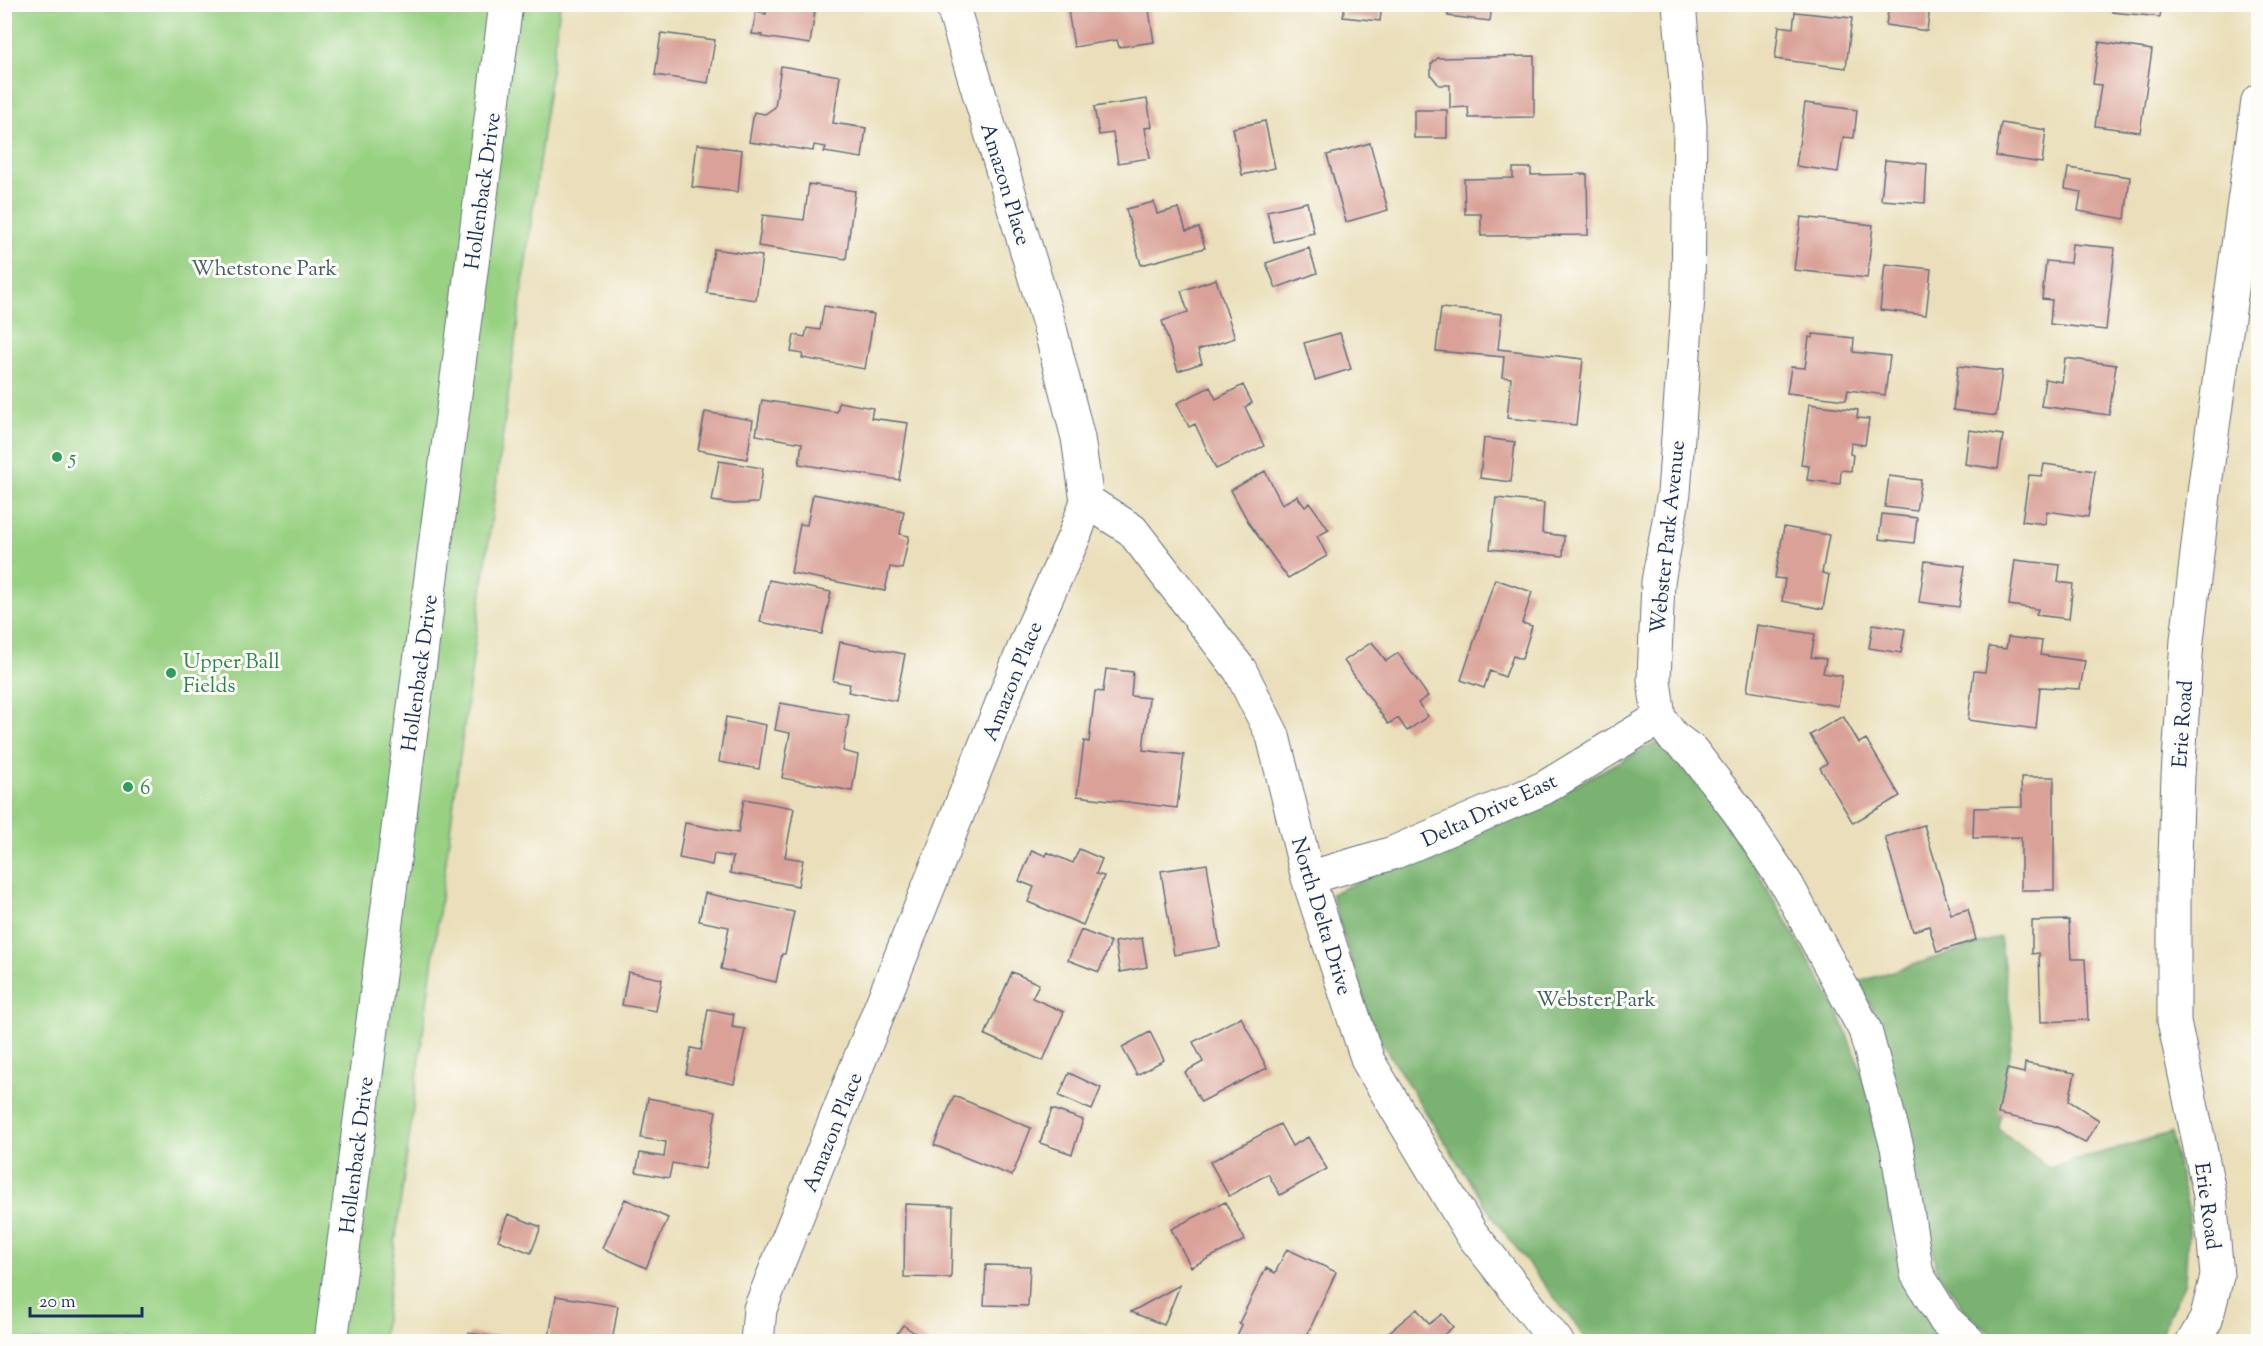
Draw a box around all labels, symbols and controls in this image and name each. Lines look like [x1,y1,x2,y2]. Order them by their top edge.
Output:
street label: Hollenback Drive [458,111,510,272]
street label: Amazon Place [971,120,1037,250]
park label: Whetstone Park [191,255,337,285]
street label: Webster Park Avenue [1644,439,1694,636]
place label: 5 [68,444,76,474]
marker: 5 [50,450,64,464]
street label: Hollenback Drive [395,593,447,754]
street label: Amazon Place [976,617,1052,746]
place label: Upper Ball Fields [183,648,280,702]
marker: Upper Ball Fields [164,666,178,680]
street label: Erie Road [2166,679,2202,769]
street label: Delta Drive East [1417,767,1562,856]
place label: 6 [140,774,150,804]
marker: 6 [121,780,135,794]
street label: North Delta Drive [1282,834,1358,999]
park label: Webster Park [1536,986,1657,1016]
street label: Amazon Place [796,1068,872,1197]
street label: Hollenback Drive [333,1075,383,1236]
street label: Erie Road [2185,1161,2227,1252]
scale bar [30,1280,142,1318]
text: 20 m [39,1290,76,1316]

